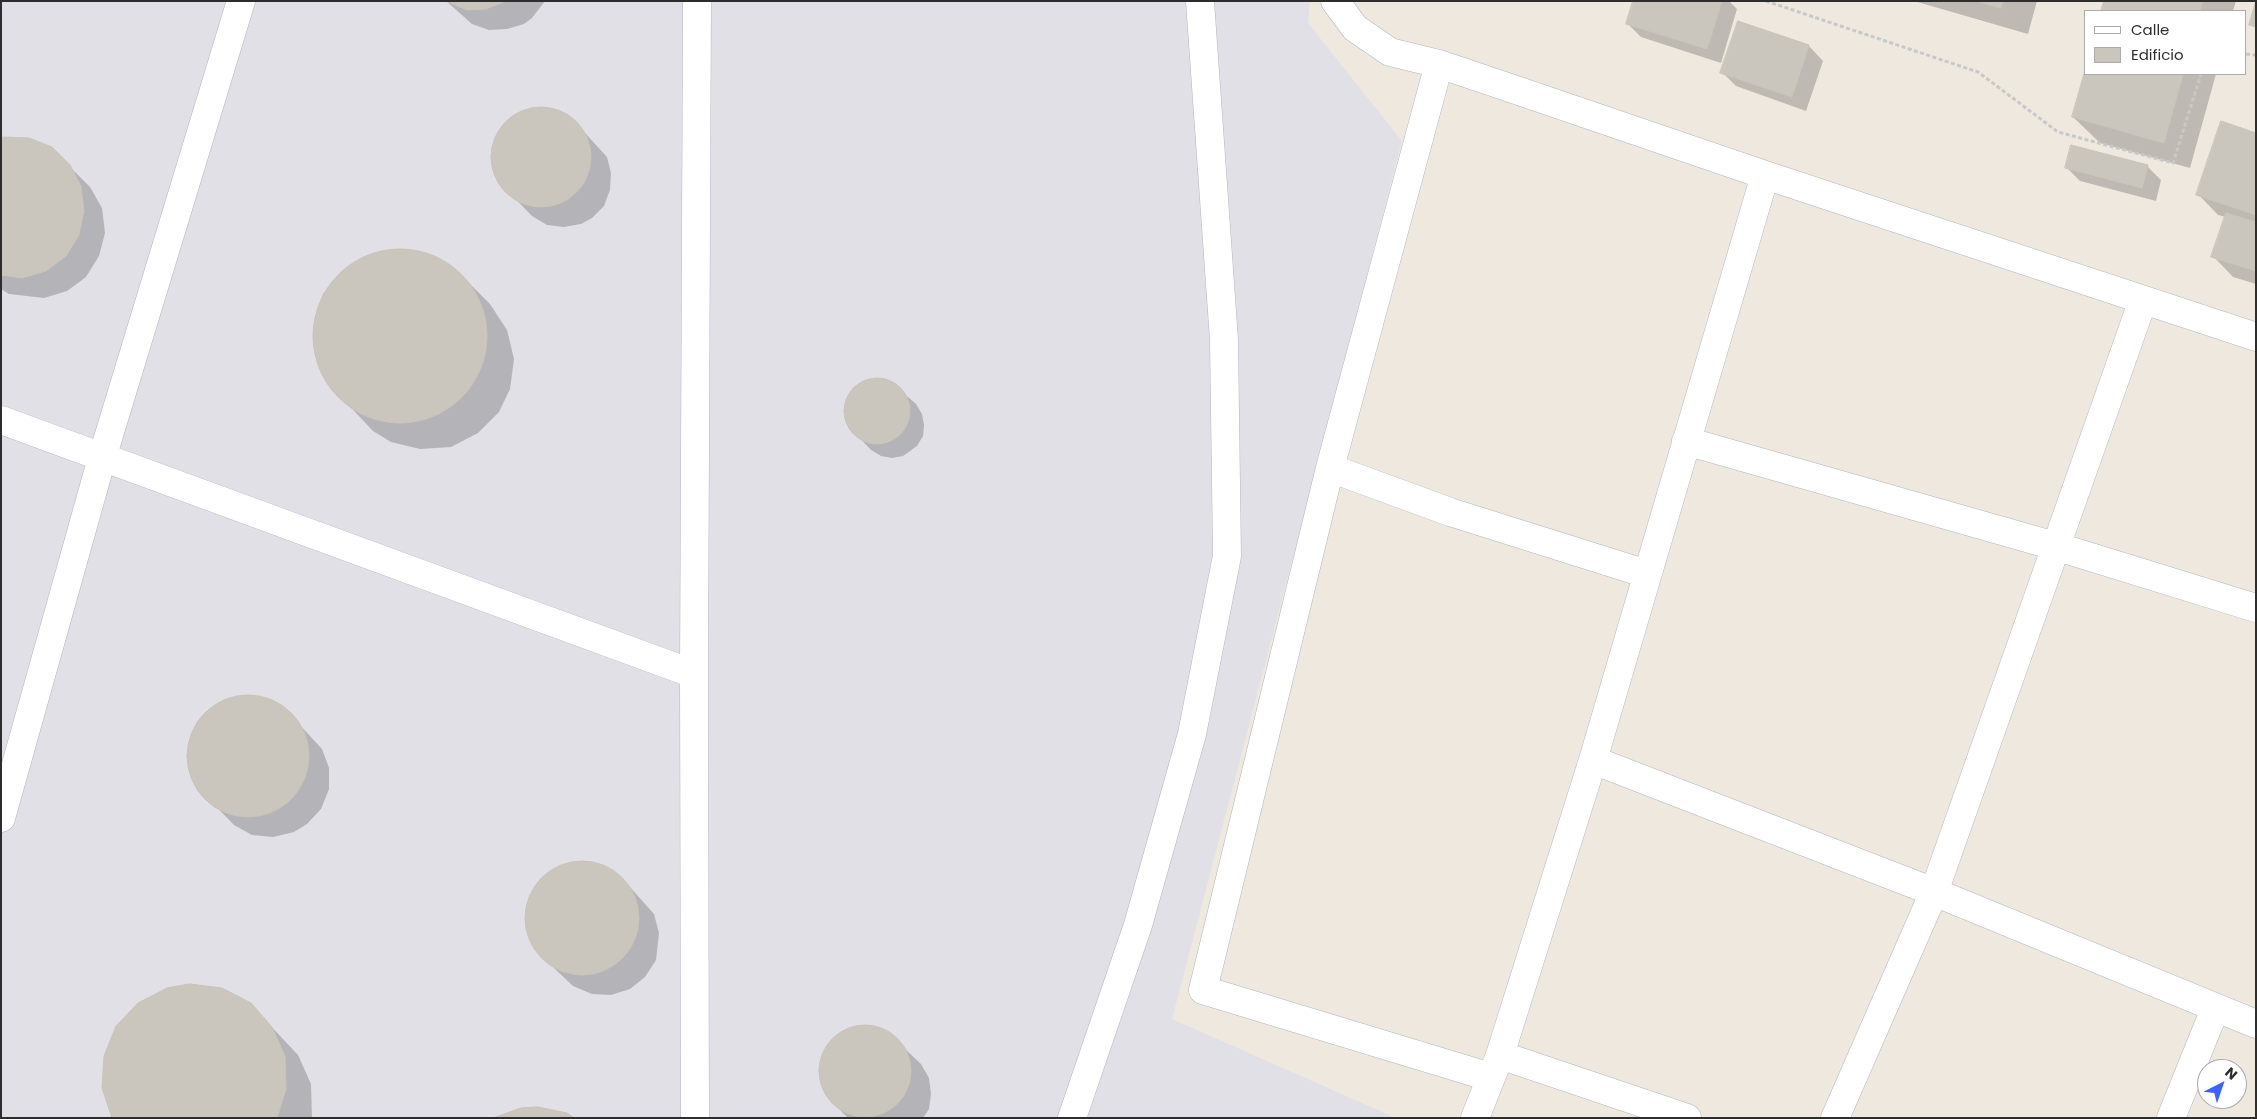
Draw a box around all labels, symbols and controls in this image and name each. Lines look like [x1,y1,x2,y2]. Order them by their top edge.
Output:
legend [2084,10,2247,75]
text: Calle [2131,19,2169,40]
text: Edificio [2131,44,2184,65]
north arrow [2197,1059,2247,1109]
text: N [2221,1062,2242,1084]

